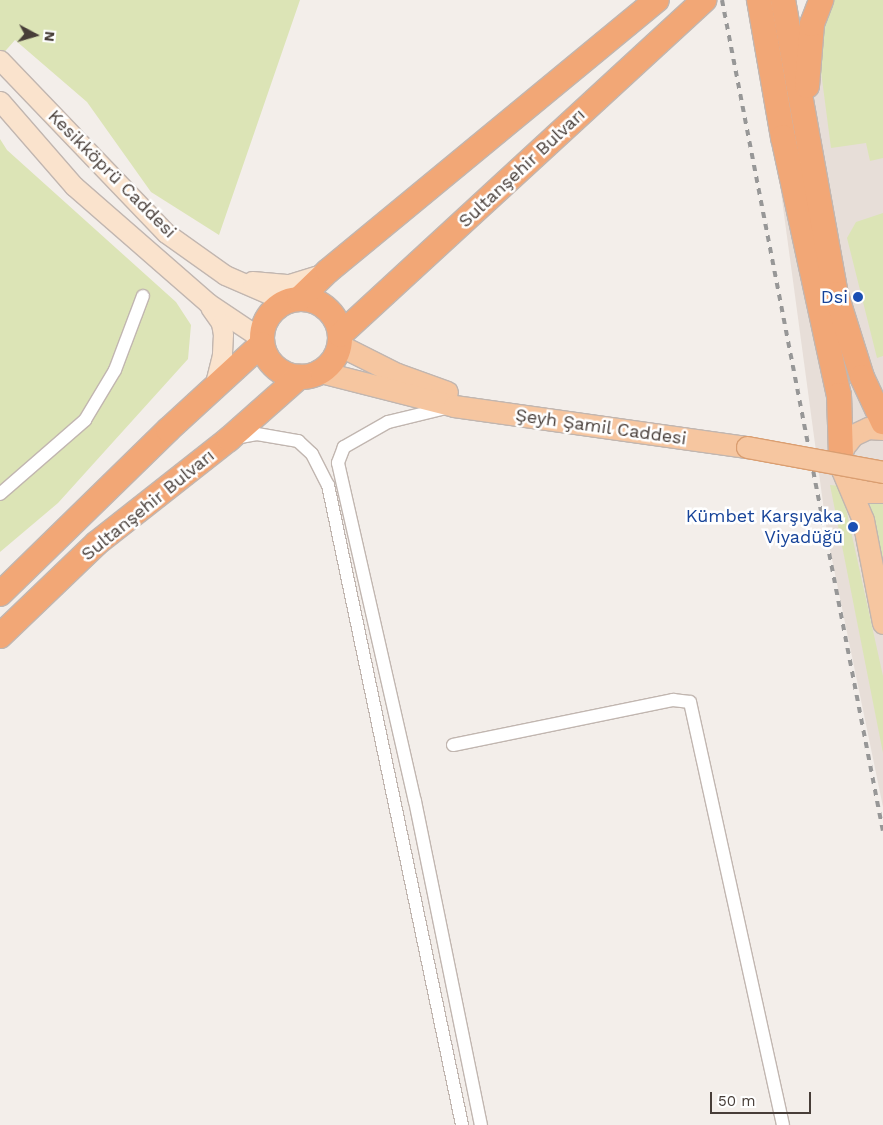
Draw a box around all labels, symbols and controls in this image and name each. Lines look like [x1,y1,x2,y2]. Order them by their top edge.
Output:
north arrow [10,10,60,60]
text: N [41,31,58,43]
street label: Sultanşehir Bulvarı [454,104,590,232]
street label: Kesikköprü Caddesi [43,105,181,243]
place label: Dsi [821,286,848,308]
marker: Dsi [852,291,864,303]
street label: Şeyh Şamil Caddesi [514,404,688,450]
street label: Sultanşehir Bulvarı [77,445,219,565]
place label: Kümbet Karşıyaka Viyadüğü [686,506,843,548]
marker: Kümbet Karşıyaka Viyadüğü [847,521,859,533]
scale bar [713,1082,814,1114]
text: 50 m [718,1092,755,1110]

